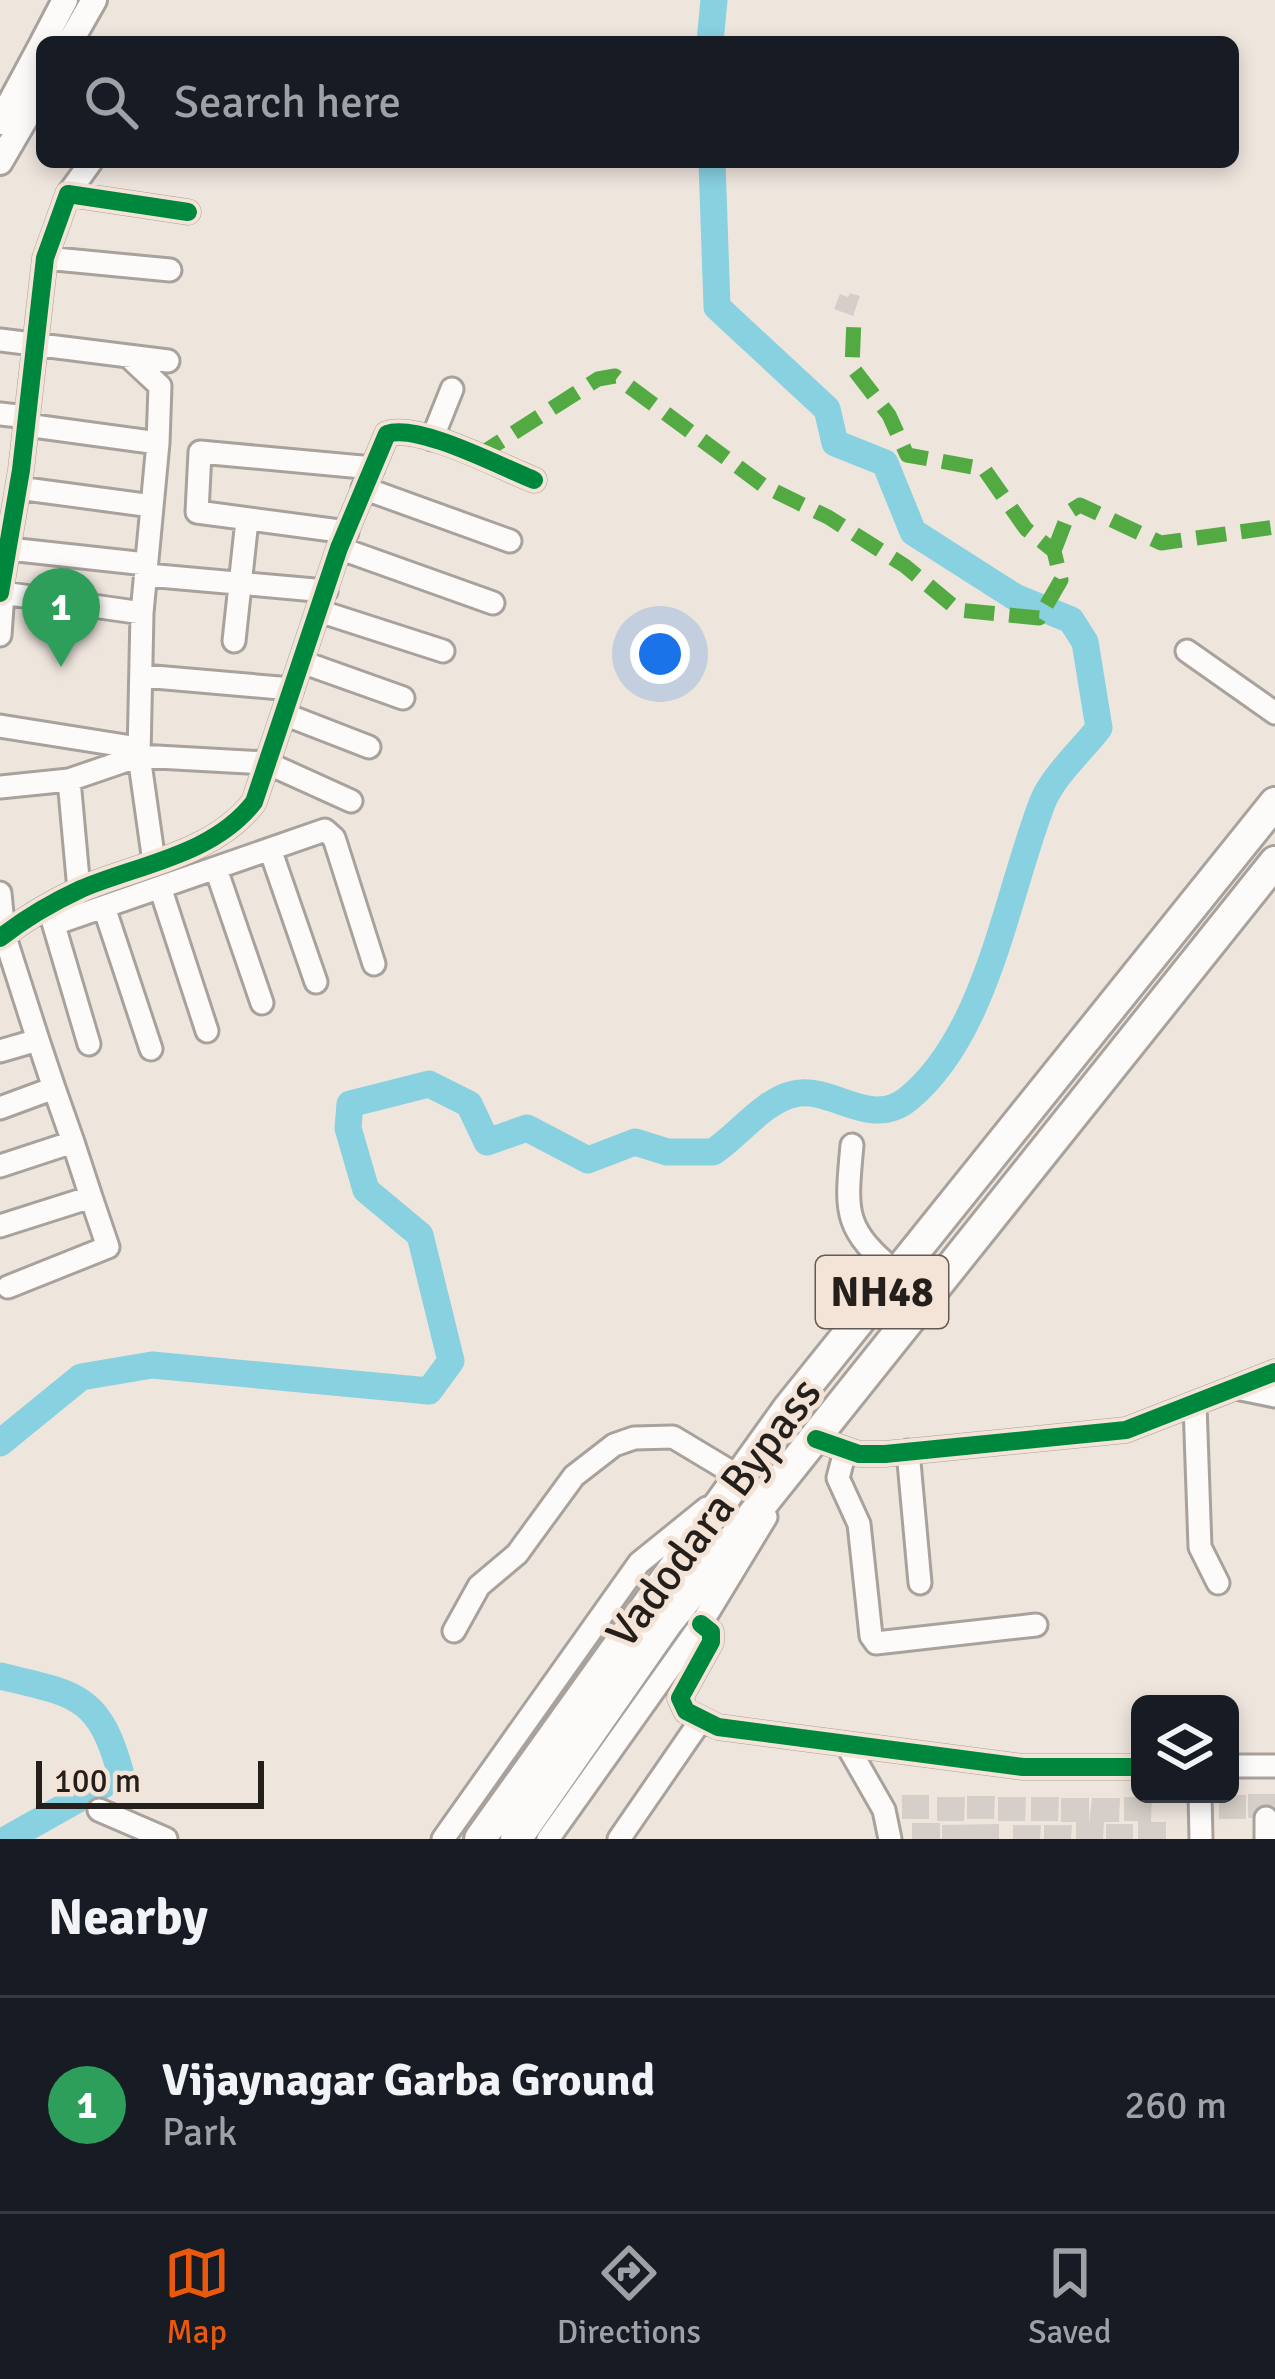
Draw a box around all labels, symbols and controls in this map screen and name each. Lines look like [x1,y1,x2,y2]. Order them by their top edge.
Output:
search box [36,36,1239,168]
icon: search [78,69,144,135]
text: Search here [174,75,401,130]
pin: 1 [22,568,100,667]
your location [630,624,690,684]
road number: NH48 [816,1256,948,1328]
street label: Vadodara Bypass [595,1367,833,1659]
map controls [1131,1695,1239,1803]
button: layers [1131,1695,1239,1803]
scale bar [36,1755,264,1808]
text: 100 m [54,1761,141,1802]
text: Nearby [48,1886,208,1949]
text: Vijaynagar Garba Ground [162,2053,655,2108]
text: 1 [76,2081,98,2129]
text: 260 m [1124,2081,1227,2129]
text: Park [162,2108,237,2156]
tab: Map [164,2240,230,2353]
tab: Directions [557,2240,701,2353]
tab: Saved [1028,2240,1111,2353]

